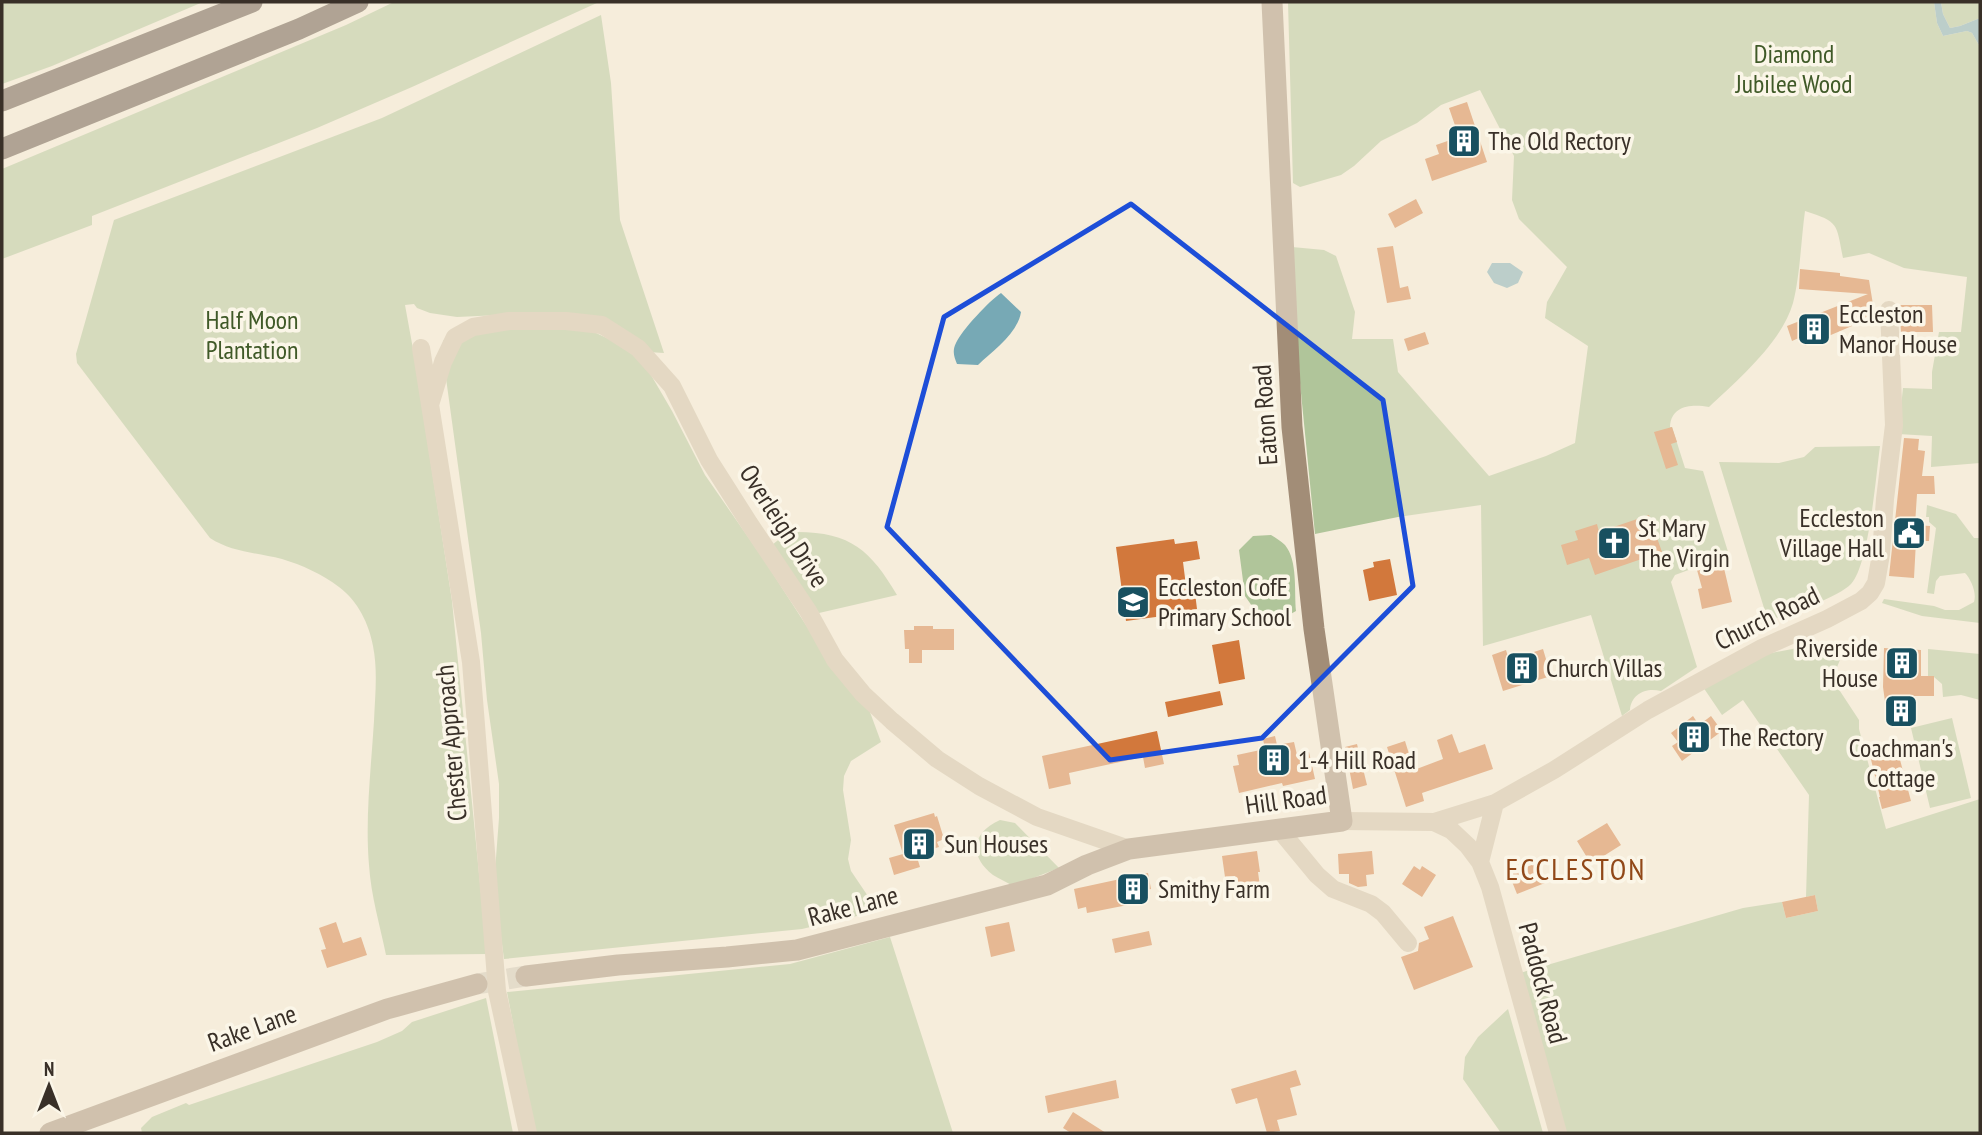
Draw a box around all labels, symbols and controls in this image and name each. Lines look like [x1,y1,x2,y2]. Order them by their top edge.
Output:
park label: Diamond Jubilee Wood [1734,37,1853,100]
building icon: The Old Rectory [1445,122,1483,160]
place label: The Old Rectory [1488,124,1631,157]
place label: Eccleston Manor House [1839,297,1957,360]
park label: Half Moon Plantation [205,303,299,366]
building icon: Eccleston Manor House [1795,310,1833,348]
street label: Eaton Road [1245,363,1284,467]
street label: Overleigh Drive [733,458,836,593]
place label: Eccleston Village Hall [1779,501,1884,564]
place label: St Mary The Virgin [1638,511,1730,574]
public building icon: Eccleston Village Hall [1890,514,1928,552]
church icon: St Mary The Virgin [1595,524,1633,562]
place label: Eccleston CofE Primary School [1158,570,1291,633]
street label: Church Road [1709,578,1824,657]
school or university icon: Eccleston CofE Primary School [1114,583,1152,621]
place label: Riverside House [1796,631,1878,694]
building icon: Riverside House [1883,644,1921,682]
building icon: Church Villas [1503,649,1541,687]
place label: Church Villas [1546,651,1662,684]
street label: Chester Approach [427,663,474,823]
building icon: Coachman's Cottage [1882,692,1920,730]
building icon: The Rectory [1675,718,1713,756]
place label: The Rectory [1718,720,1824,753]
place label: Coachman's Cottage [1849,731,1953,794]
building icon: 1-4 Hill Road [1255,741,1293,779]
place label: 1-4 Hill Road [1298,743,1416,776]
street label: Hill Road [1243,777,1329,822]
building icon: Sun Houses [900,825,938,863]
place label: Sun Houses [944,827,1048,860]
district label: ECCLESTON [1506,849,1646,888]
building icon: Smithy Farm [1114,870,1152,908]
place label: Smithy Farm [1158,872,1270,905]
street label: Rake Lane [804,878,902,933]
street label: Paddock Road [1512,919,1575,1047]
street label: Rake Lane [203,996,301,1059]
north arrow [14,1051,84,1121]
text: N [44,1057,54,1081]

